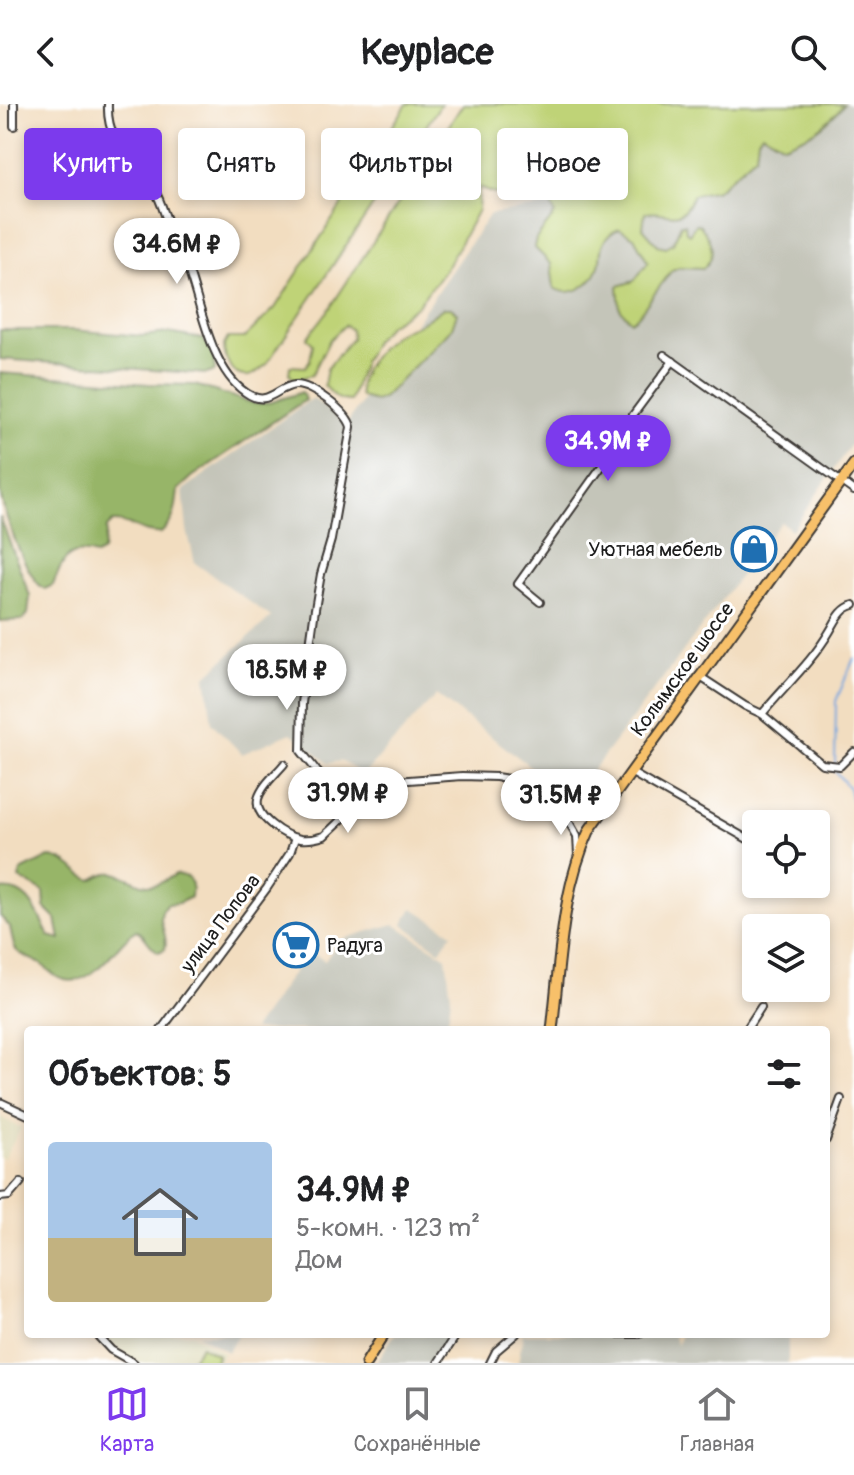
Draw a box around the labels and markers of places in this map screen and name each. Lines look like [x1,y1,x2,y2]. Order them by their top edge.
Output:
pin: 34.6M ₽ [103,218,251,286]
pin: 34.9M ₽ [534,415,682,483]
shop icon: Уютная мебель [730,525,778,573]
place label: Уютная мебель [588,537,723,562]
pin: 18.5M ₽ [213,644,361,712]
pin: 31.9M ₽ [274,767,422,835]
pin: 31.5M ₽ [487,769,635,837]
supermarket icon: Радуга [272,921,320,969]
place label: Радуга [327,933,383,958]

